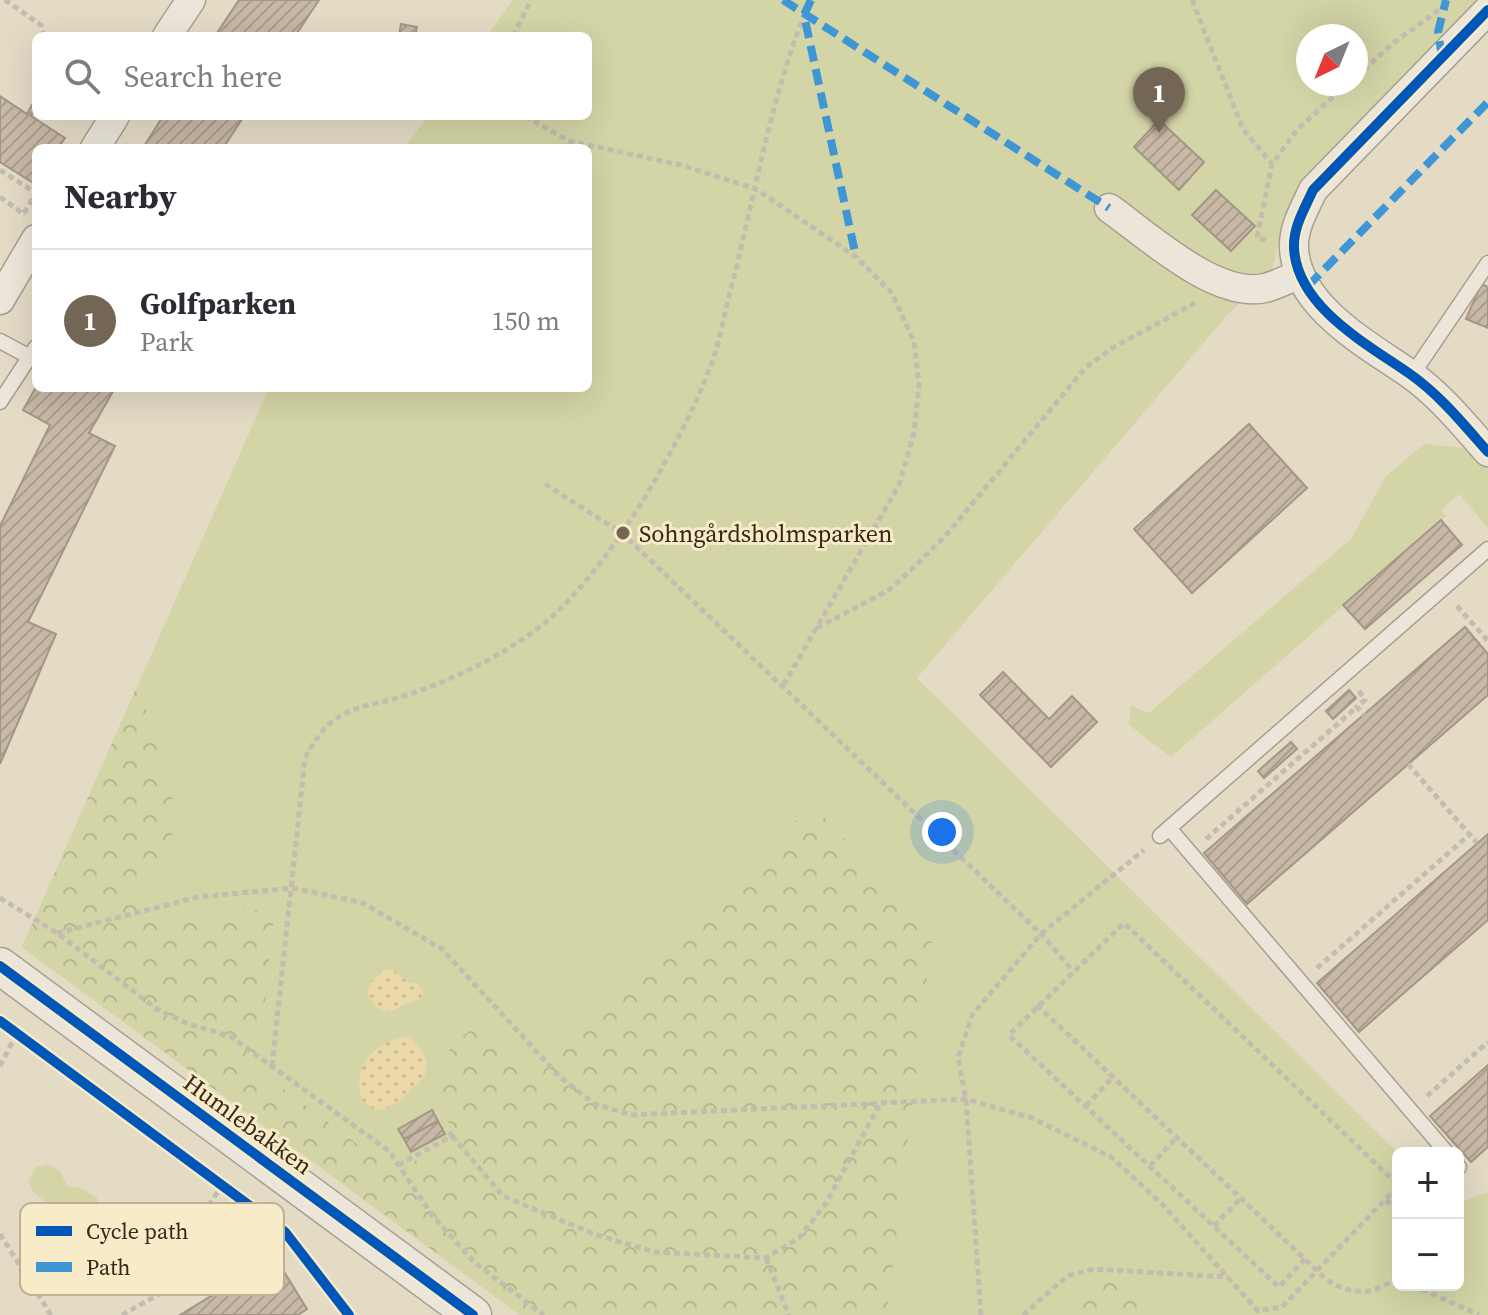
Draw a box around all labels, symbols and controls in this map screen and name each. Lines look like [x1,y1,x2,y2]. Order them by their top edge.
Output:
north arrow [1296,24,1368,96]
search box [32,32,592,120]
icon: search [60,54,104,98]
text: Search here [124,56,282,97]
pin: 1 [1133,67,1185,133]
text: Nearby [64,173,177,219]
text: Golfparken [140,283,296,324]
text: 1 [83,303,97,339]
text: 150 m [492,303,560,339]
text: Park [140,324,193,360]
place label: Sohngårdsholmsparken [639,517,893,550]
marker: Sohngårdsholmsparken [614,524,632,542]
your location [922,812,962,852]
street label: Humlebakken [177,1066,319,1182]
map controls [1392,1147,1464,1291]
button: + [1392,1147,1464,1219]
legend [20,1203,284,1295]
text: Cycle path [86,1216,189,1246]
button: − [1392,1219,1464,1291]
text: Path [86,1252,131,1282]

